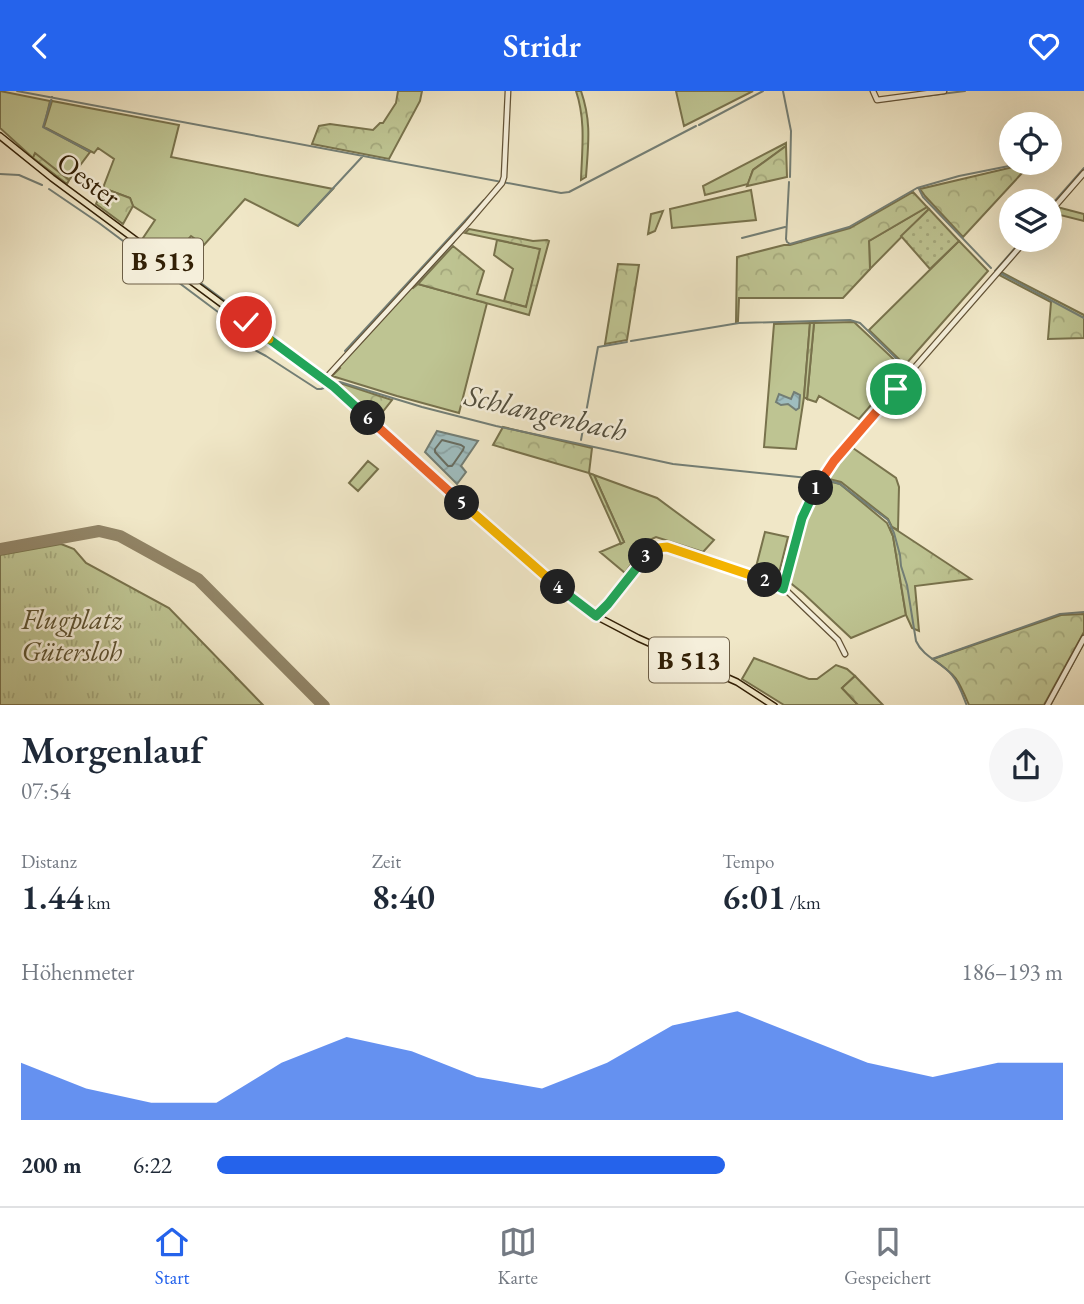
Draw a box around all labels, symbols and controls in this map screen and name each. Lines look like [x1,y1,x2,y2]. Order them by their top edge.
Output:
text: Stridr [503,25,581,67]
icon: back [21,27,59,65]
icon: heart [1025,27,1063,65]
map controls [999,112,1062,252]
button: locate [999,112,1062,175]
street label: Oester [50,143,128,215]
button: layers [999,189,1062,252]
road number: B 513 [123,239,203,283]
pin [216,292,276,352]
icon: check [227,303,265,341]
pin [866,359,926,419]
icon: arrive [877,370,915,408]
water label: Schlangenbach [460,375,631,450]
pin: 6 [350,401,386,435]
text: 6 [362,405,373,430]
pin: 1 [798,471,834,505]
text: 1 [810,475,821,500]
pin: 5 [444,485,480,521]
text: 5 [456,490,467,515]
pin: 3 [628,539,664,573]
text: 3 [640,543,651,568]
pin: 2 [748,563,782,597]
text: 2 [759,567,770,592]
pin: 4 [540,569,576,605]
text: 4 [552,574,563,599]
park label: Flugplatz Gütersloh [20,601,123,669]
road number: B 513 [649,638,729,683]
text: Morgenlauf [21,725,203,774]
button: share [989,728,1063,802]
text: 07:54 [21,776,71,806]
text: Distanz [21,849,77,874]
text: Zeit [372,849,401,874]
text: Tempo [722,849,775,874]
text: 1.44 [21,874,83,919]
text: 8:40 [372,874,435,919]
text: 6:01 [722,874,786,919]
text: km [83,890,111,915]
text: /km [786,890,821,915]
text: Höhenmeter [21,957,134,987]
text: 186–193 m [962,957,1063,987]
text: 200 m [21,1150,82,1180]
text: 6:22 [133,1150,172,1180]
tab: Start [153,1223,191,1290]
tab: Karte [498,1223,538,1290]
tab: Gespeichert [844,1223,931,1290]

